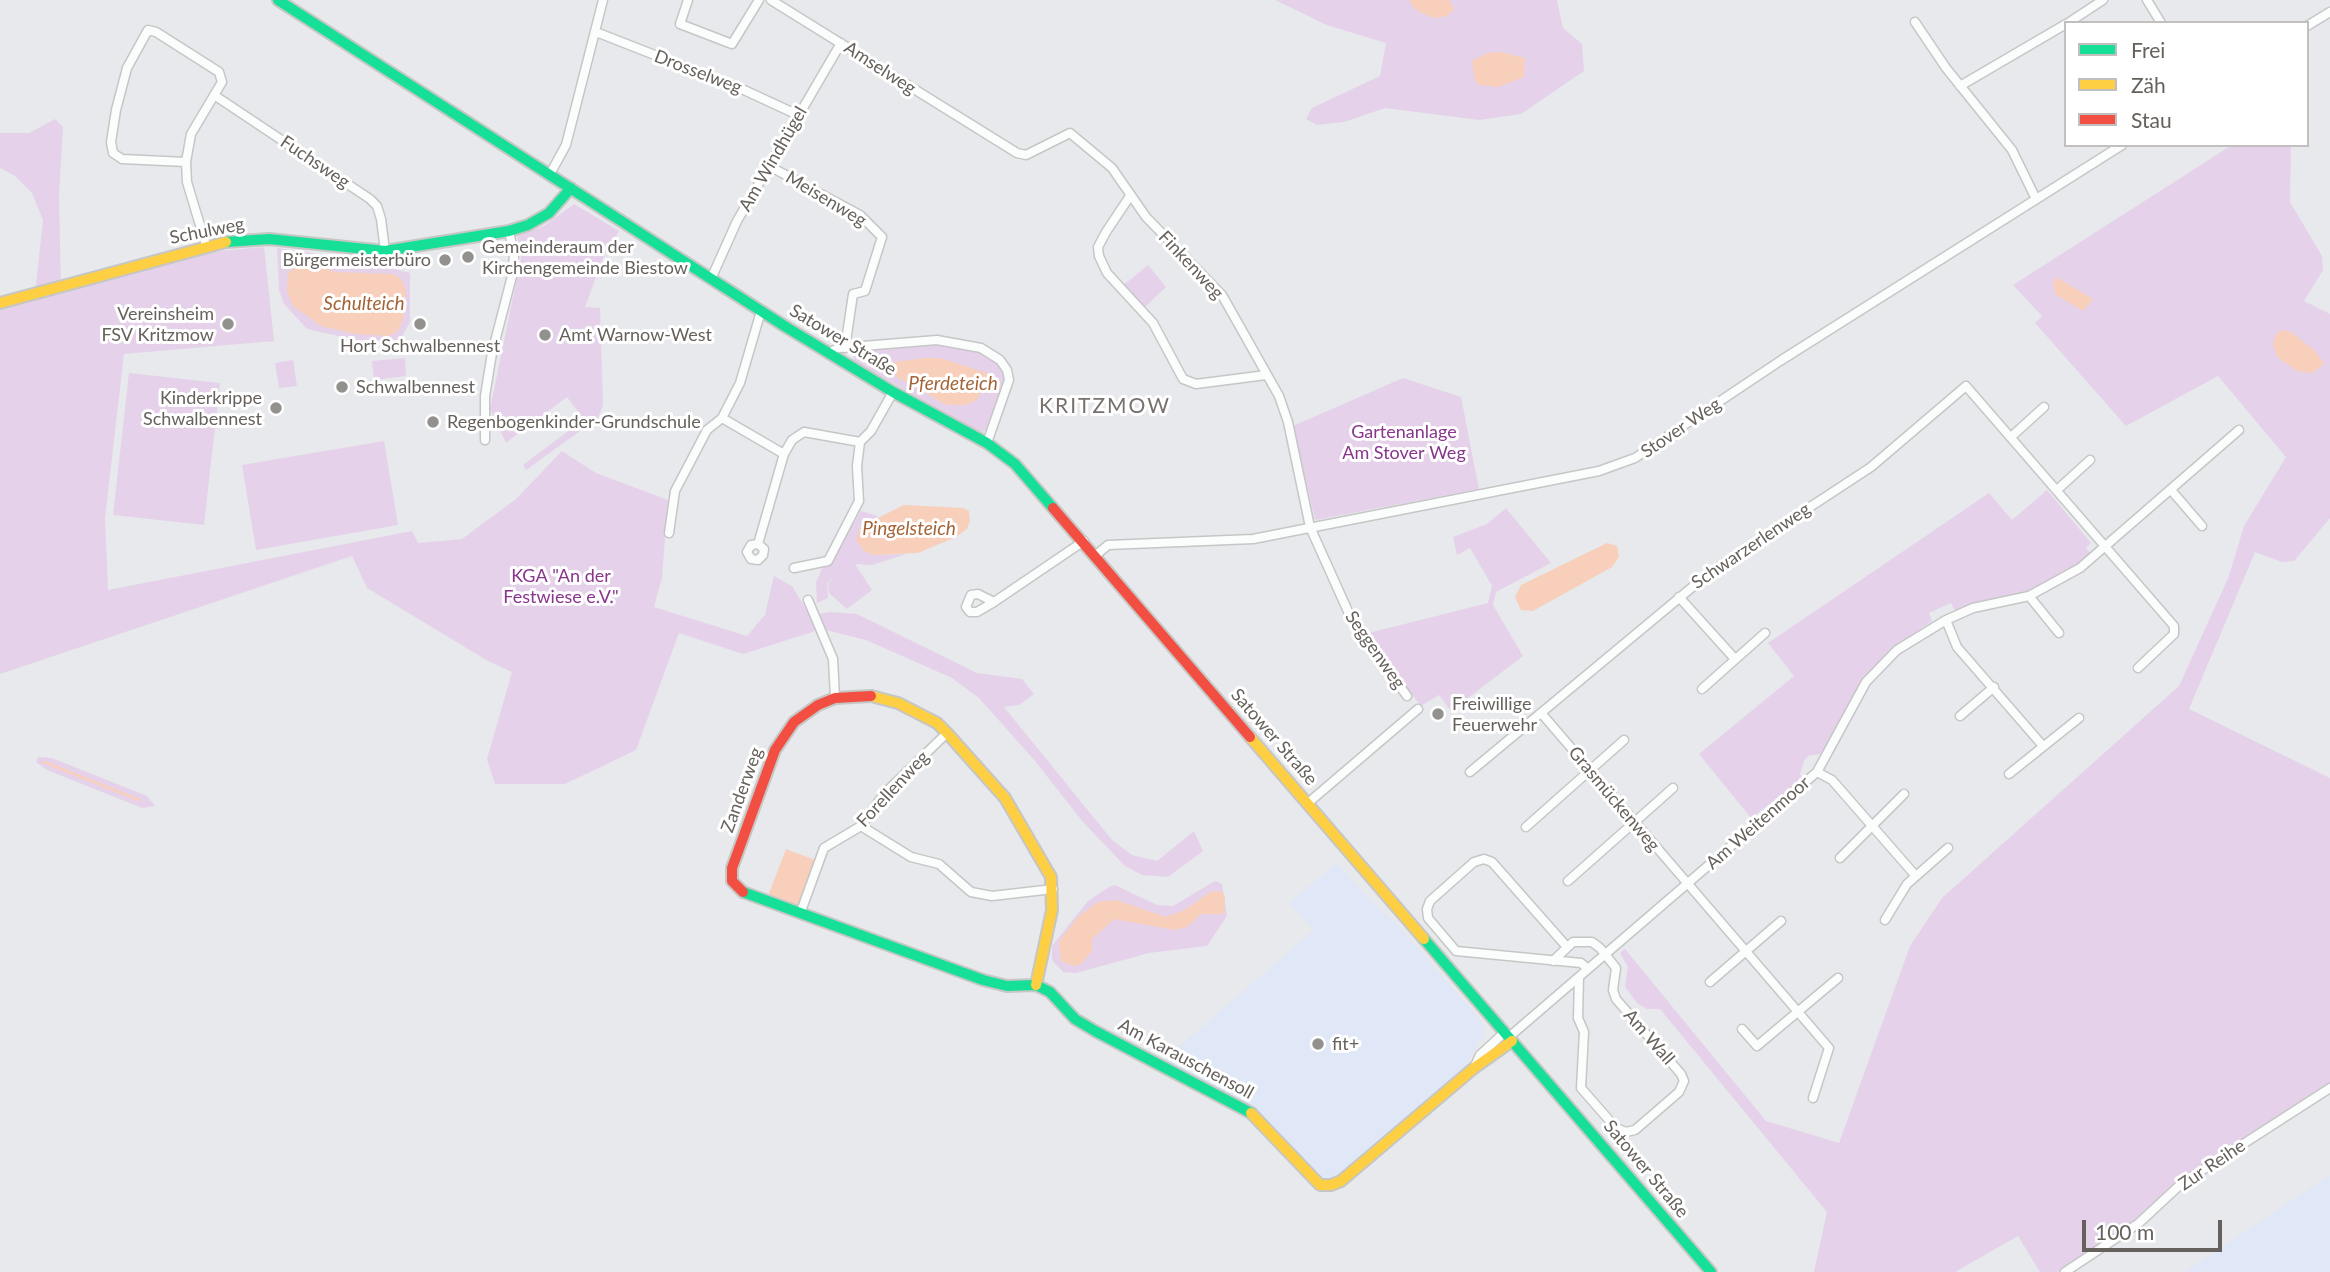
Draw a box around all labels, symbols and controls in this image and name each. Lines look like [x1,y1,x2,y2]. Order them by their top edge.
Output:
legend [2064,21,2309,147]
street label: Amselweg [840,37,920,99]
text: Frei [2131,37,2165,62]
street label: Drosselweg [651,45,745,99]
text: Zäh [2131,72,2166,97]
street label: Am Windhügel [734,103,812,215]
text: Stau [2131,107,2172,132]
street label: Fuchsweg [276,131,354,193]
street label: Meisenweg [782,166,870,232]
street label: Schulweg [168,213,246,249]
street label: Finkenweg [1154,226,1228,304]
place label: Gemeinderaum der Kirchengemeinde Biestow [482,236,688,278]
place label: Bürgermeisterbüro [283,249,431,271]
marker: Gemeinderaum der Kirchengemeinde Biestow [460,249,476,265]
marker: Bürgermeisterbüro [437,252,453,268]
water label: Schulteich [323,293,405,315]
street label: Satower Straße [786,300,900,380]
place label: Vereinsheim FSV Kritzmow [101,303,214,346]
marker: Vereinsheim FSV Kritzmow [220,316,236,332]
marker: Hort Schwalbennest [412,316,428,332]
place label: Amt Warnow-West [559,324,712,346]
marker: Amt Warnow-West [537,327,553,343]
place label: Hort Schwalbennest [340,335,500,357]
water label: Pferdeteich [908,373,998,395]
place label: Schwalbennest [356,376,475,398]
marker: Schwalbennest [334,379,350,395]
place label: Kinderkrippe Schwalbennest [143,387,262,430]
district label: KRITZMOW [1040,393,1170,419]
street label: Stover Weg [1637,393,1725,463]
marker: Kinderkrippe Schwalbennest [268,400,284,416]
place label: Regenbogenkinder-Grundschule [447,411,701,433]
marker: Regenbogenkinder-Grundschule [425,414,441,430]
park label: Gartenanlage Am Stover Weg [1342,421,1466,464]
street label: Schwarzerlenweg [1688,498,1814,594]
water label: Pingelsteich [862,518,956,540]
park label: KGA "An der Festwiese e.V." [503,565,619,608]
street label: Seggenweg [1340,607,1410,693]
street label: Satower Straße [1226,684,1322,790]
place label: Freiwillige Feuerwehr [1452,693,1537,736]
marker: Freiwillige Feuerwehr [1430,706,1446,722]
street label: Grasmückenweg [1564,742,1664,856]
street label: Zanderweg [717,745,767,835]
street label: Forellenweg [852,746,934,832]
street label: Am Weitenmoor [1702,772,1814,874]
street label: Am Wall [1619,1005,1679,1069]
street label: Am Karauschensoll [1115,1014,1257,1104]
place label: fit+ [1332,1033,1359,1055]
marker: fit+ [1310,1036,1326,1052]
street label: Satower Straße [1599,1116,1693,1222]
street label: Zur Reihe [2175,1135,2249,1195]
scale bar [2085,1206,2225,1250]
text: 100 m [2095,1219,2154,1244]

